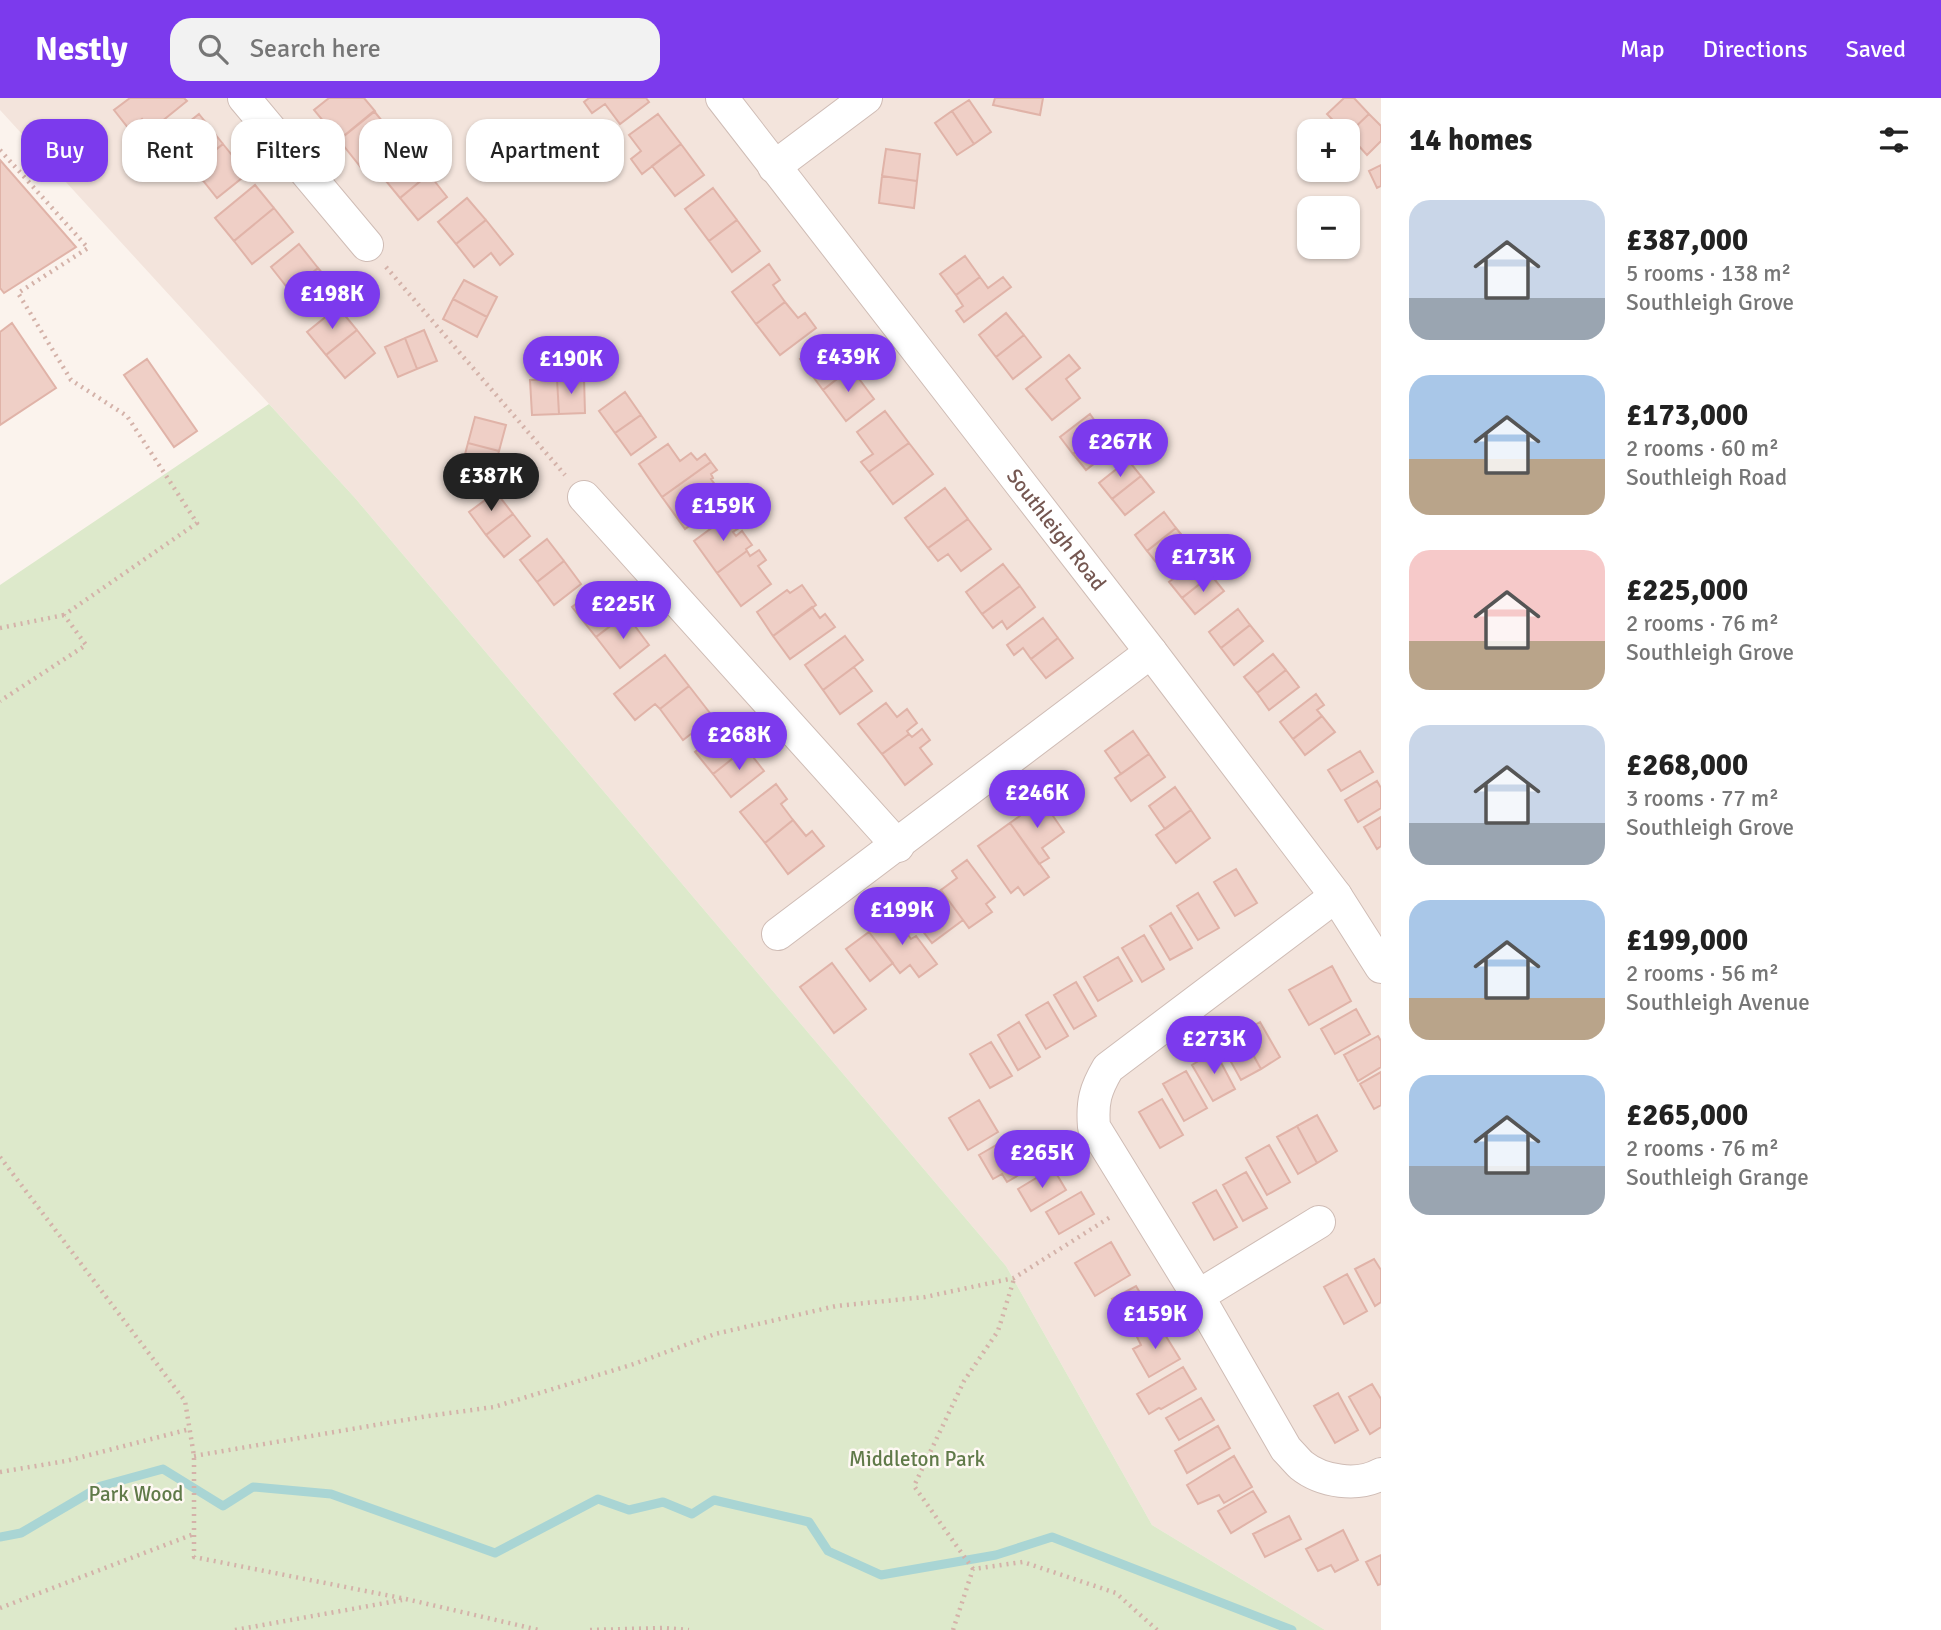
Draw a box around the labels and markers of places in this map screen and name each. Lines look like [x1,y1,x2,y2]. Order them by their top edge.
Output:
pin: £198K [283,272,381,331]
pin: £439K [799,334,897,394]
pin: £190K [522,336,620,396]
pin: £267K [1071,420,1169,479]
pin: £387K [442,454,540,513]
pin: £159K [674,484,772,543]
pin: £173K [1154,534,1252,594]
pin: £225K [574,582,672,641]
pin: £268K [690,712,788,772]
pin: £246K [988,770,1086,830]
pin: £199K [853,888,951,947]
pin: £273K [1165,1016,1263,1076]
pin: £265K [993,1130,1091,1190]
pin: £159K [1106,1292,1204,1351]

